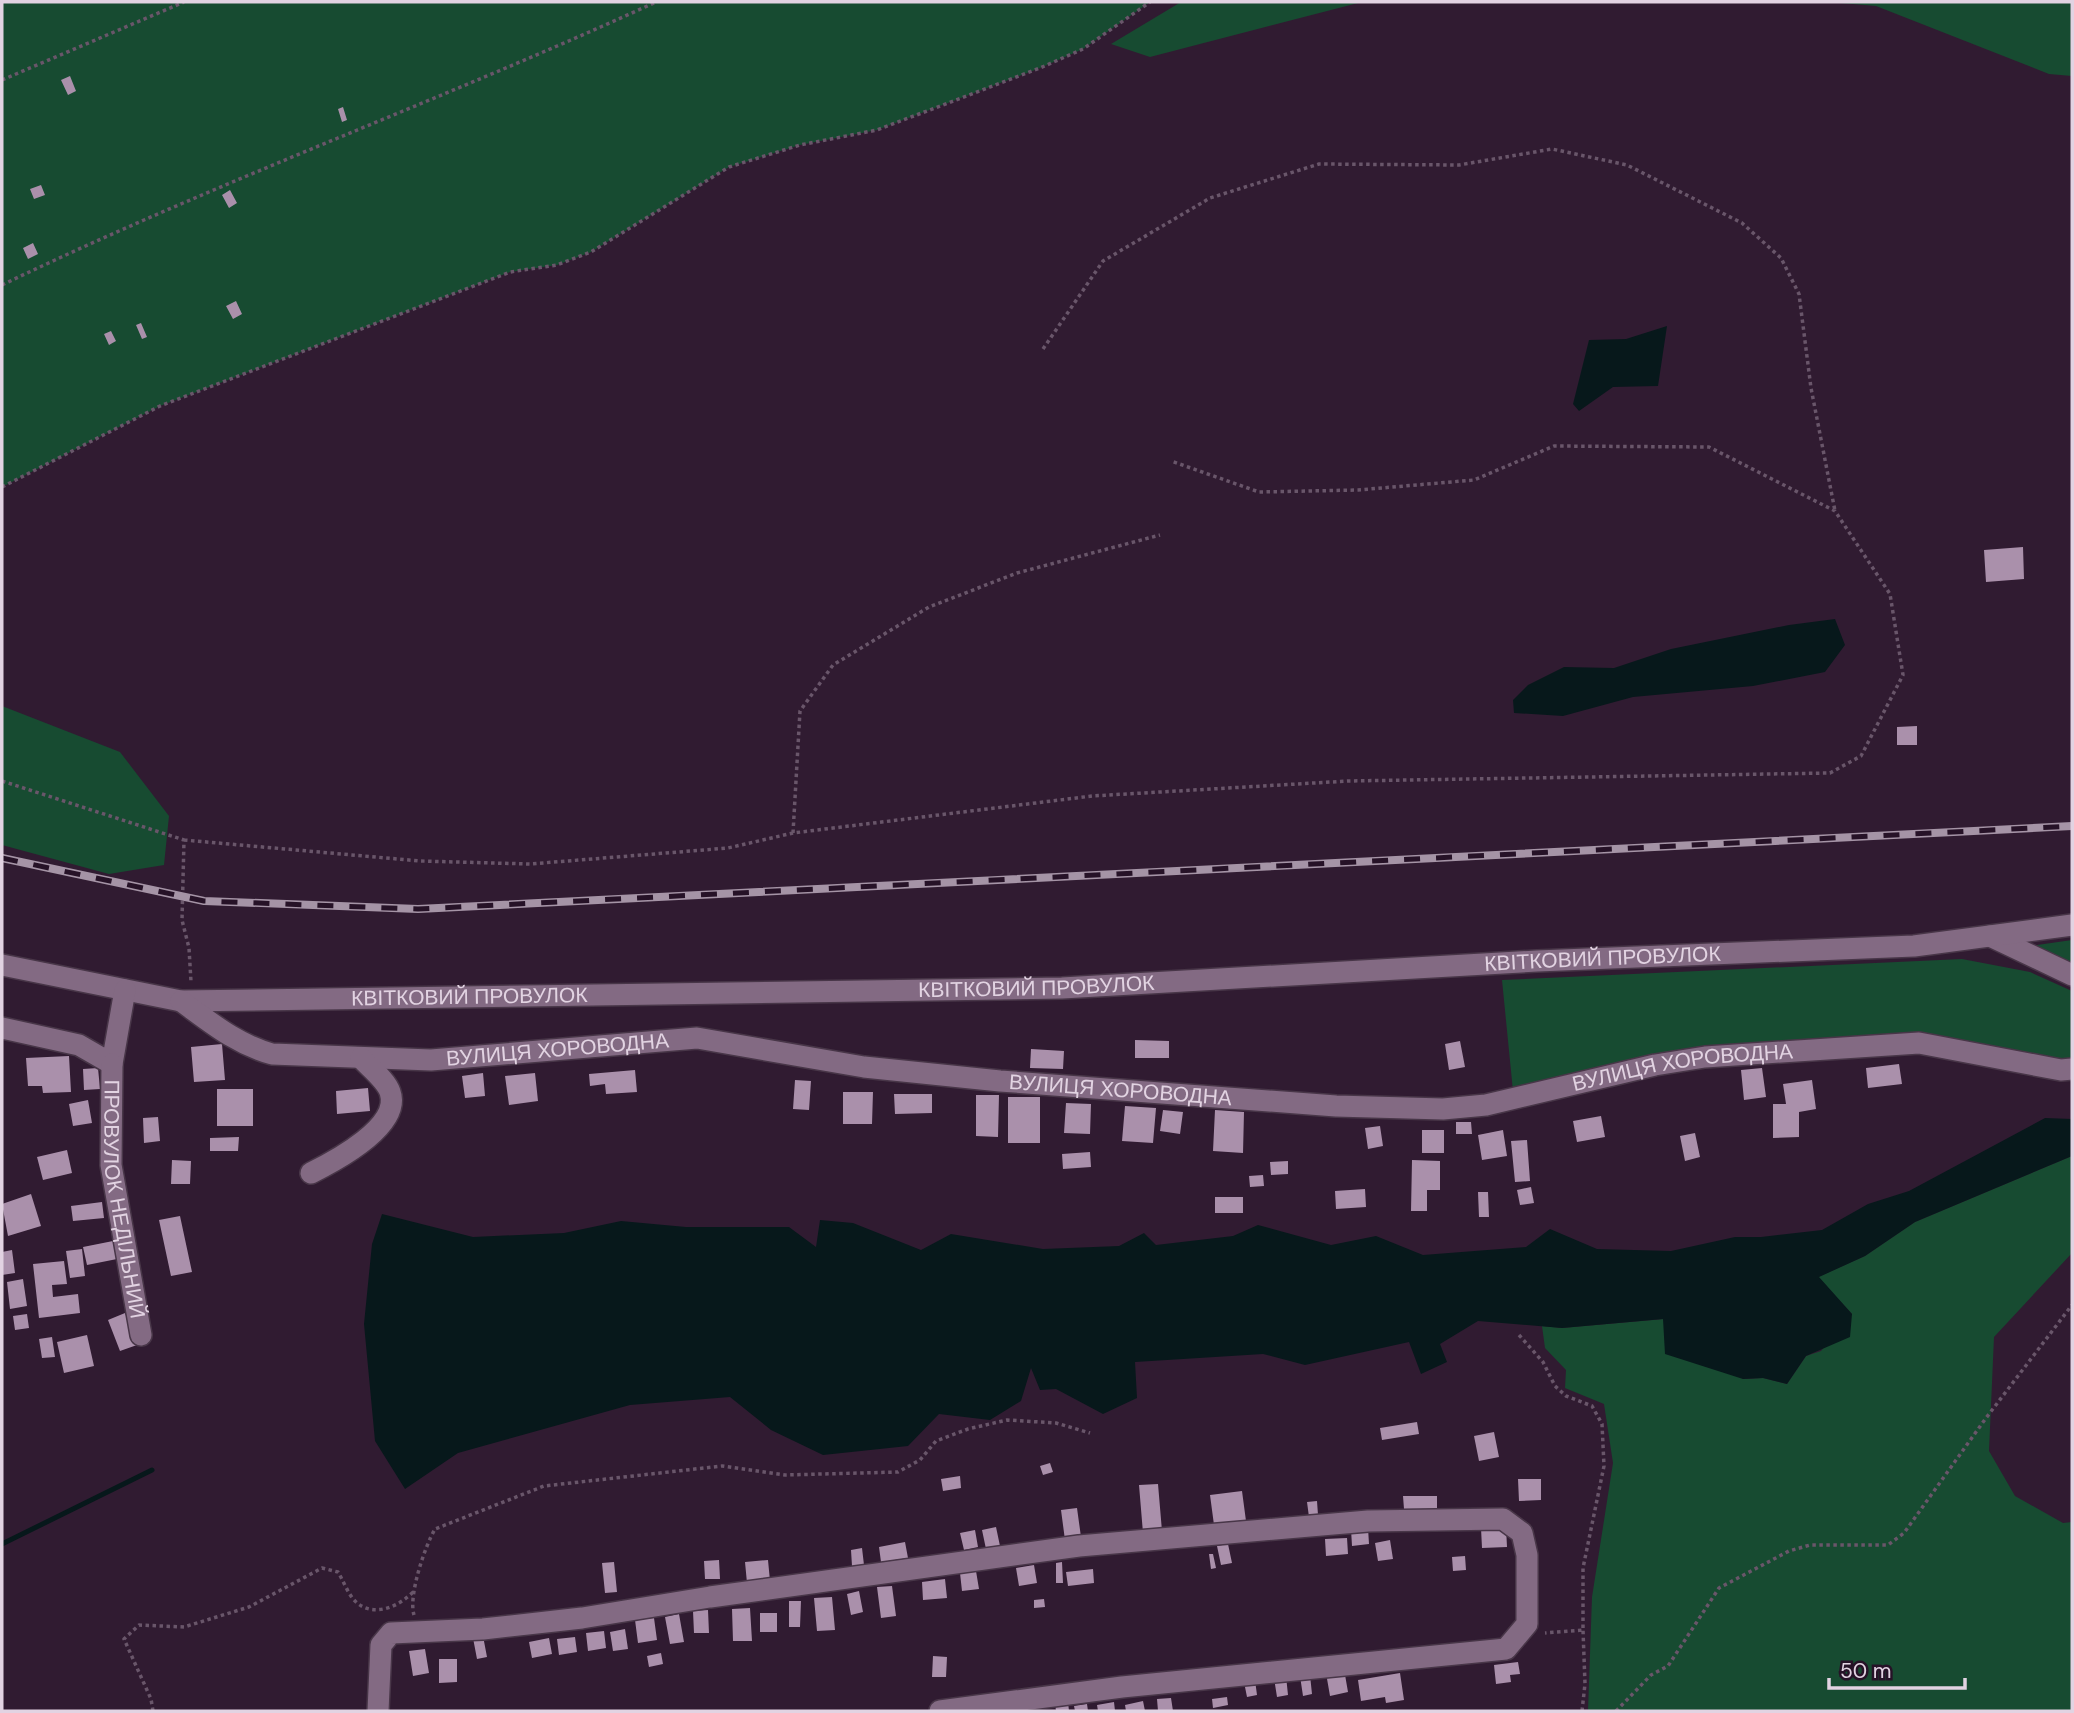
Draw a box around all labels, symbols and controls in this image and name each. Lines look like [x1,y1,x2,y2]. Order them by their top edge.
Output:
street label: КВІТКОВИЙ ПРОВУЛОК [1484,940,1722,978]
street label: КВІТКОВИЙ ПРОВУЛОК [918,969,1156,1004]
street label: КВІТКОВИЙ ПРОВУЛОК [351,981,589,1012]
street label: ВУЛИЦЯ ХОРОВОДНА [445,1026,670,1073]
street label: ВУЛИЦЯ ХОРОВОДНА [1569,1037,1794,1098]
street label: ВУЛИЦЯ ХОРОВОДНА [1008,1068,1233,1112]
street label: ПРОВУЛОК НЕДІЛЬНИЙ [97,1079,152,1321]
scale bar [1829,1646,1966,1690]
text: 50 m [1840,1657,1891,1685]

